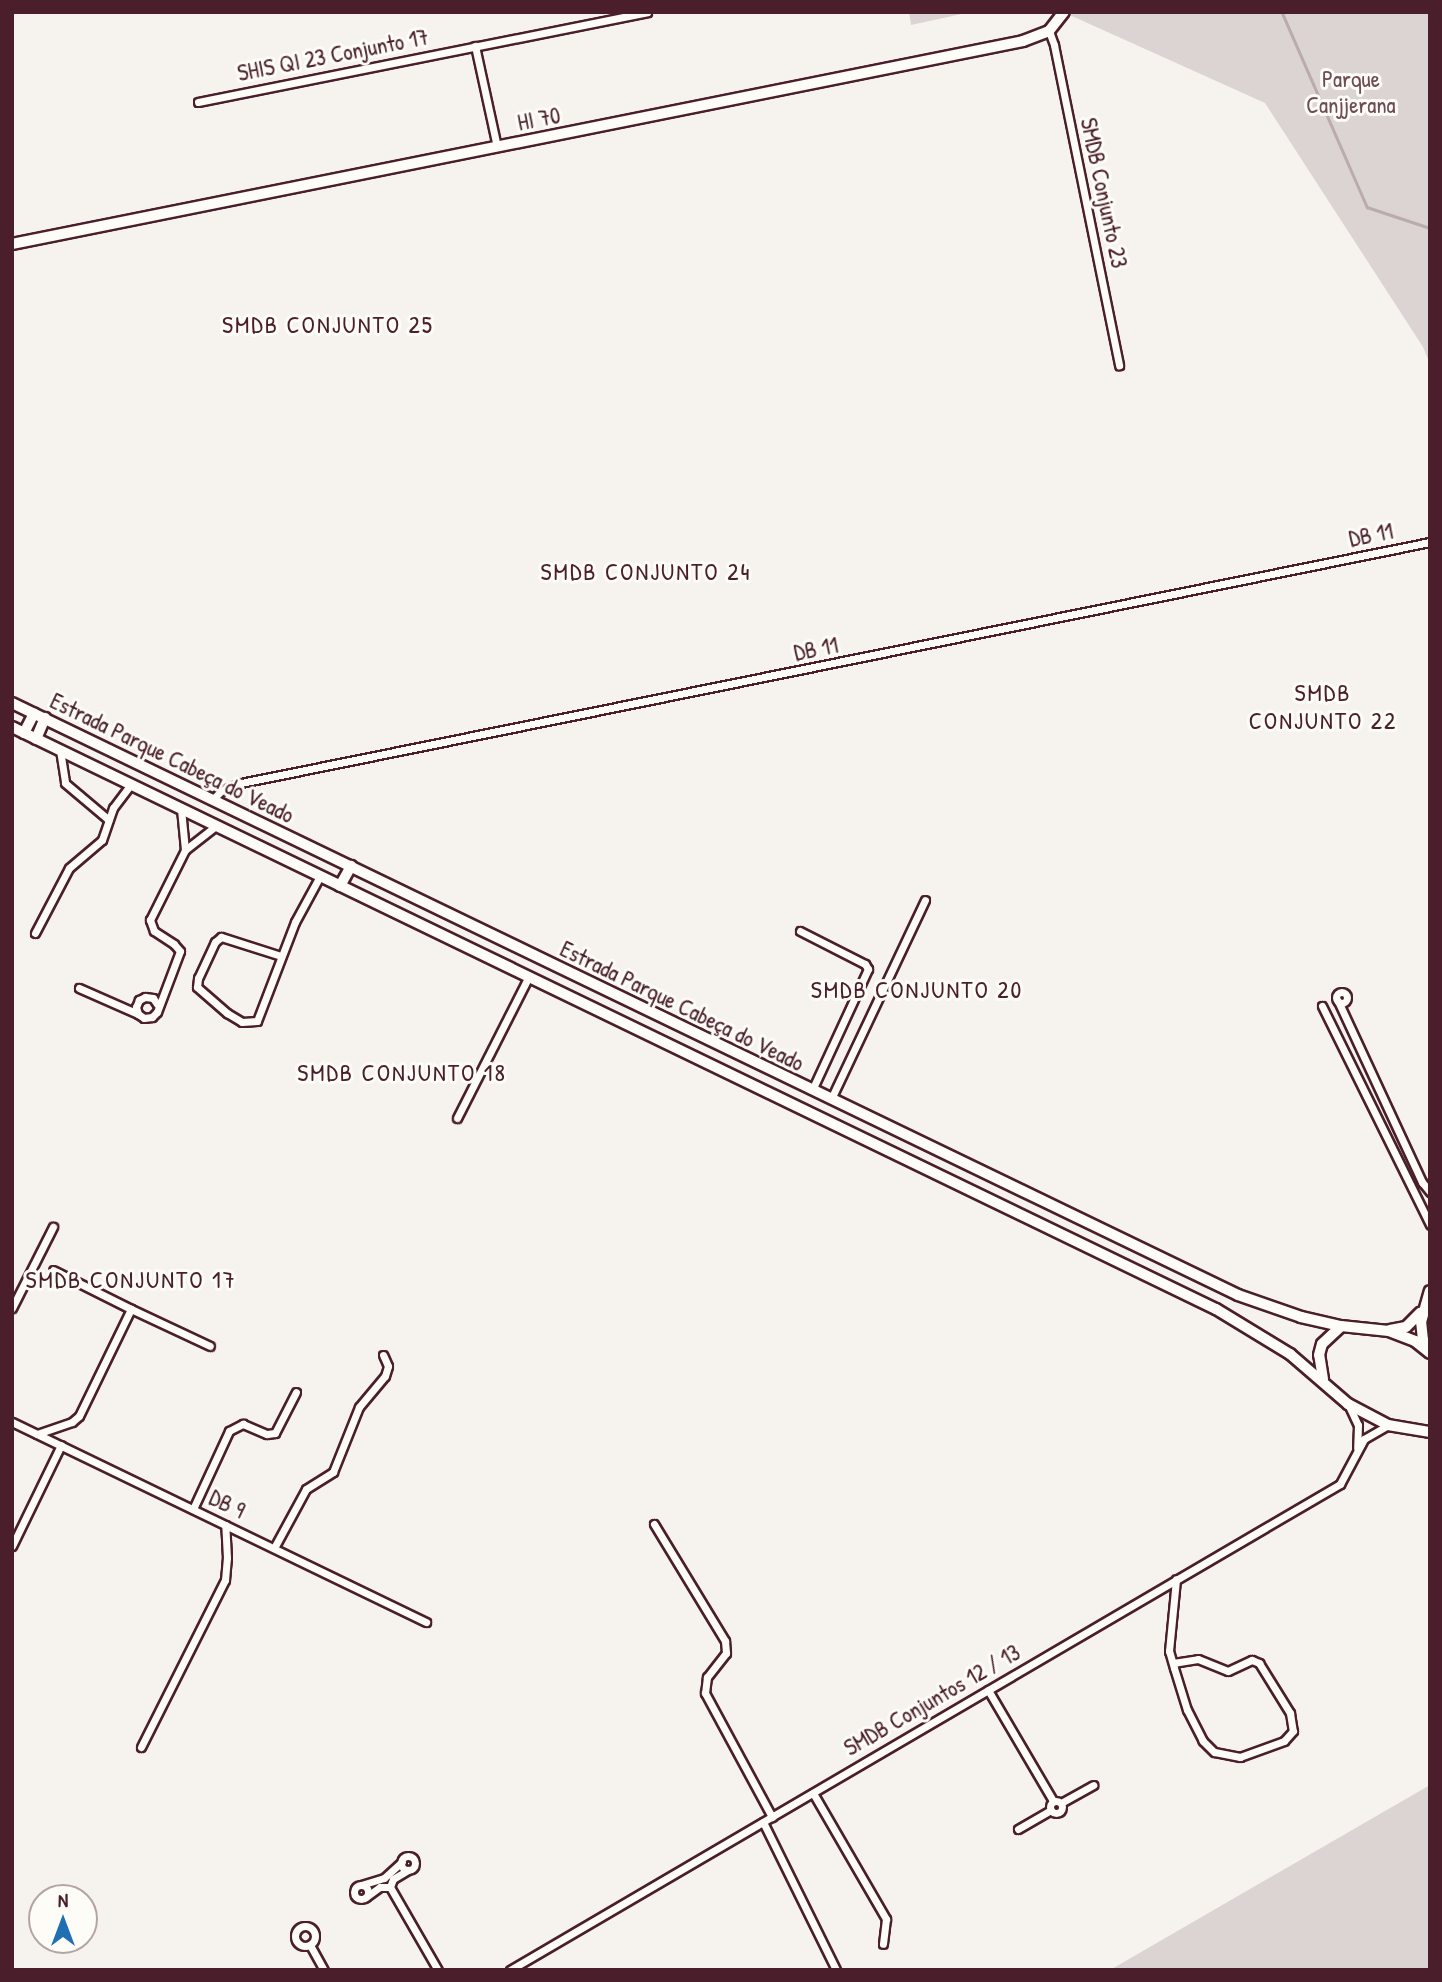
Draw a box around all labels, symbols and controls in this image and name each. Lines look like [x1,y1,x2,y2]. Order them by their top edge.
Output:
street label: SHIS QI 23 Conjunto 17 [235,23,431,87]
park label: Parque Canjjerana [1306,65,1396,119]
street label: HI 70 [515,101,563,137]
street label: SMDB Conjunto 23 [1075,115,1133,271]
district label: SMDB CONJUNTO 25 [224,311,432,339]
street label: DB 11 [1346,517,1396,553]
district label: SMDB CONJUNTO 24 [543,558,749,586]
street label: DB 11 [791,631,841,667]
district label: SMDB CONJUNTO 22 [1250,679,1396,735]
street label: Estrada Parque Cabeça do Veado [46,687,298,829]
street label: Estrada Parque Cabeça do Veado [556,935,808,1077]
district label: SMDB CONJUNTO 20 [813,976,1021,1004]
district label: SMDB CONJUNTO 18 [299,1059,505,1087]
district label: SMDB CONJUNTO 17 [27,1266,235,1294]
street label: DB 9 [205,1484,249,1524]
street label: SMDB Conjuntos 12 / 13 [839,1638,1025,1762]
north arrow [28,1884,98,1954]
text: N [58,1887,68,1913]

